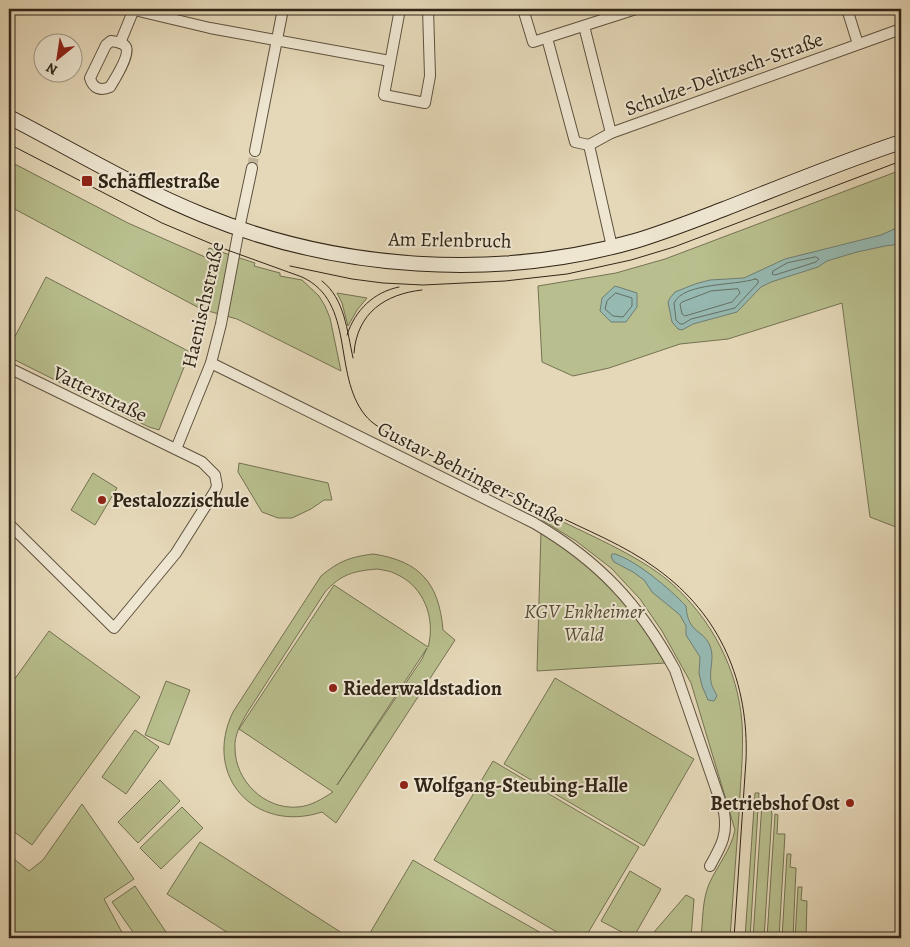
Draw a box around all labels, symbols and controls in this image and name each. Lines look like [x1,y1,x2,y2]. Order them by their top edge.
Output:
street label: Schulze-Delitzsch-Straße [621,26,827,122]
north arrow [32,32,82,82]
text: N [43,58,61,80]
place label: Schäfflestraße [98,168,220,195]
marker: Schäfflestraße [80,174,94,188]
street label: Am Erlenbruch [387,225,512,255]
street label: Haenischstraße [175,239,231,371]
street label: Vatterstraße [47,359,152,428]
street label: Gustav-Behringer-Straße [373,415,569,533]
place label: Pestalozzischule [112,487,249,514]
marker: Pestalozzischule [96,494,108,506]
park label: KGV Enkheimer Wald [524,598,645,648]
place label: Riederwaldstadion [343,675,502,702]
marker: Riederwaldstadion [327,682,339,694]
place label: Wolfgang-Steubing-Halle [413,772,628,799]
marker: Wolfgang-Steubing-Halle [398,779,410,791]
place label: Betriebshof Ost [710,790,840,817]
marker: Betriebshof Ost [844,797,856,809]

